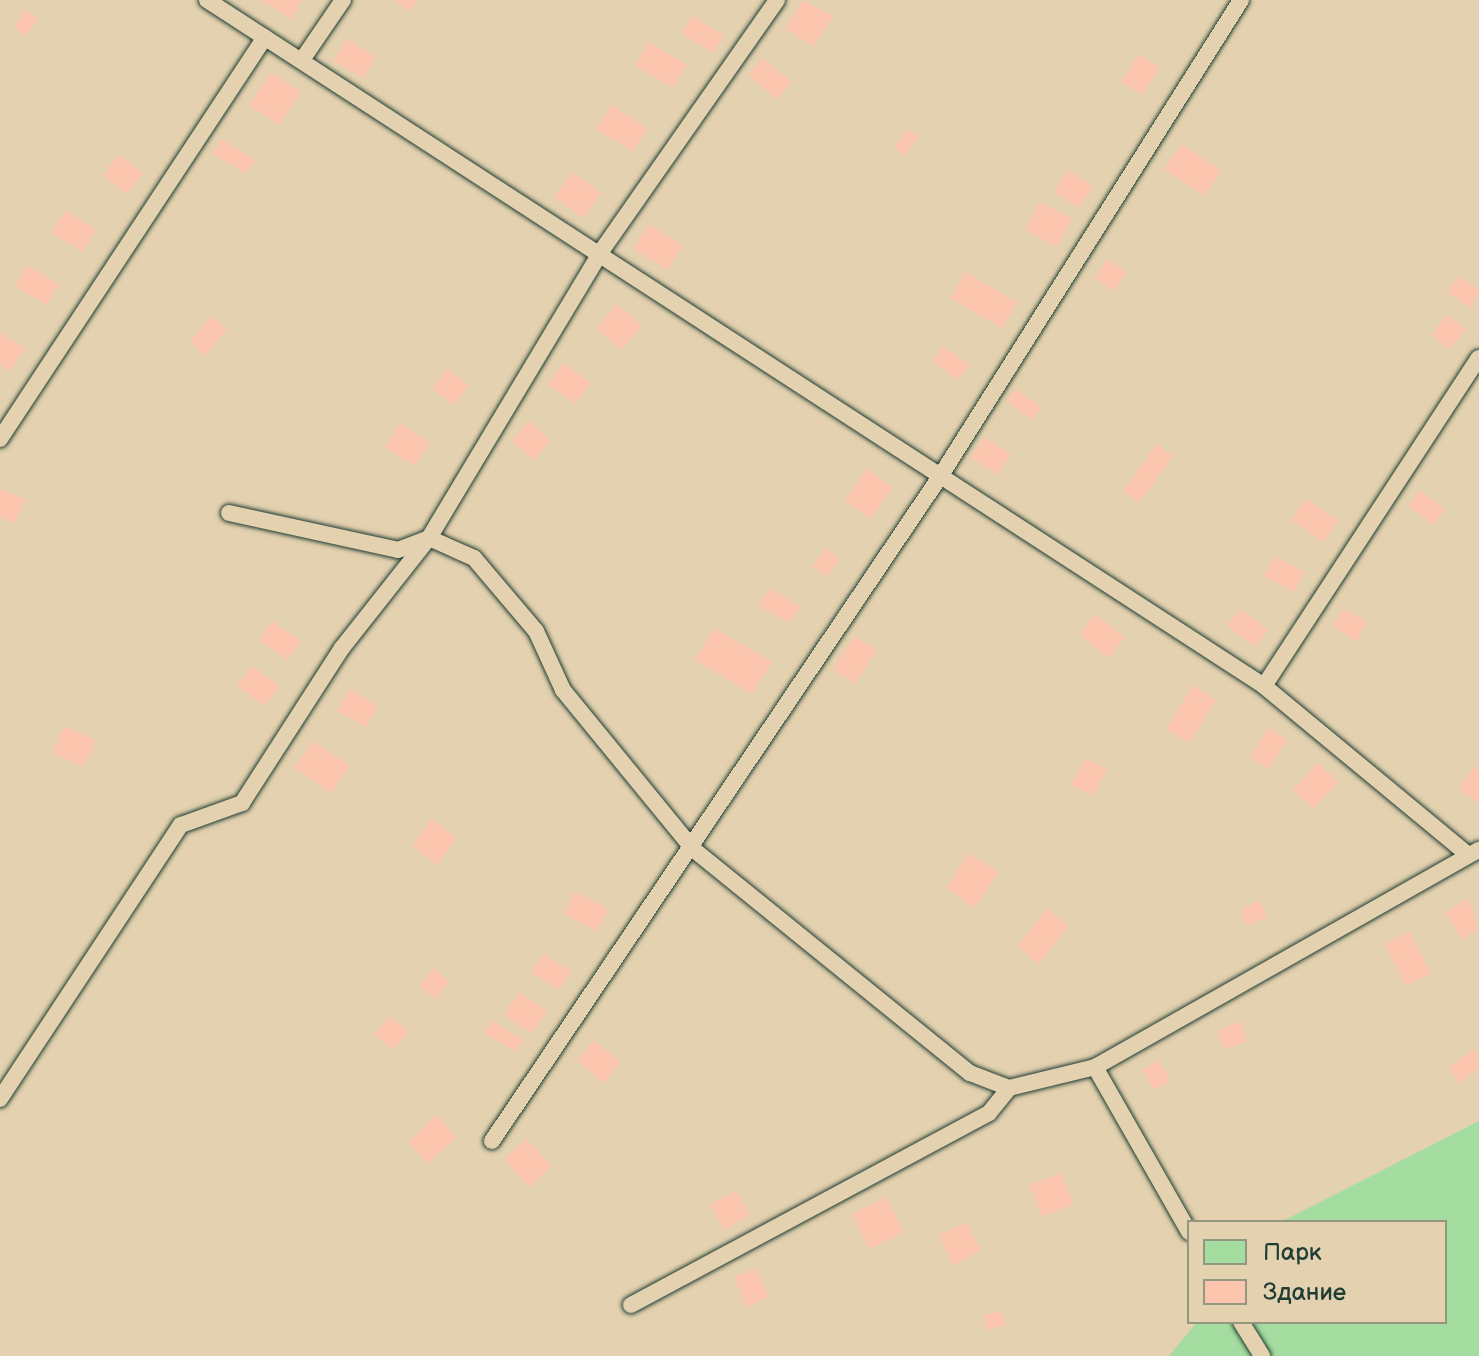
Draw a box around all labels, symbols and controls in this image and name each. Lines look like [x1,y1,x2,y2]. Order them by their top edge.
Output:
legend [1187,1220,1447,1324]
text: Парк [1263,1238,1321,1267]
text: Здание [1263,1278,1346,1307]

